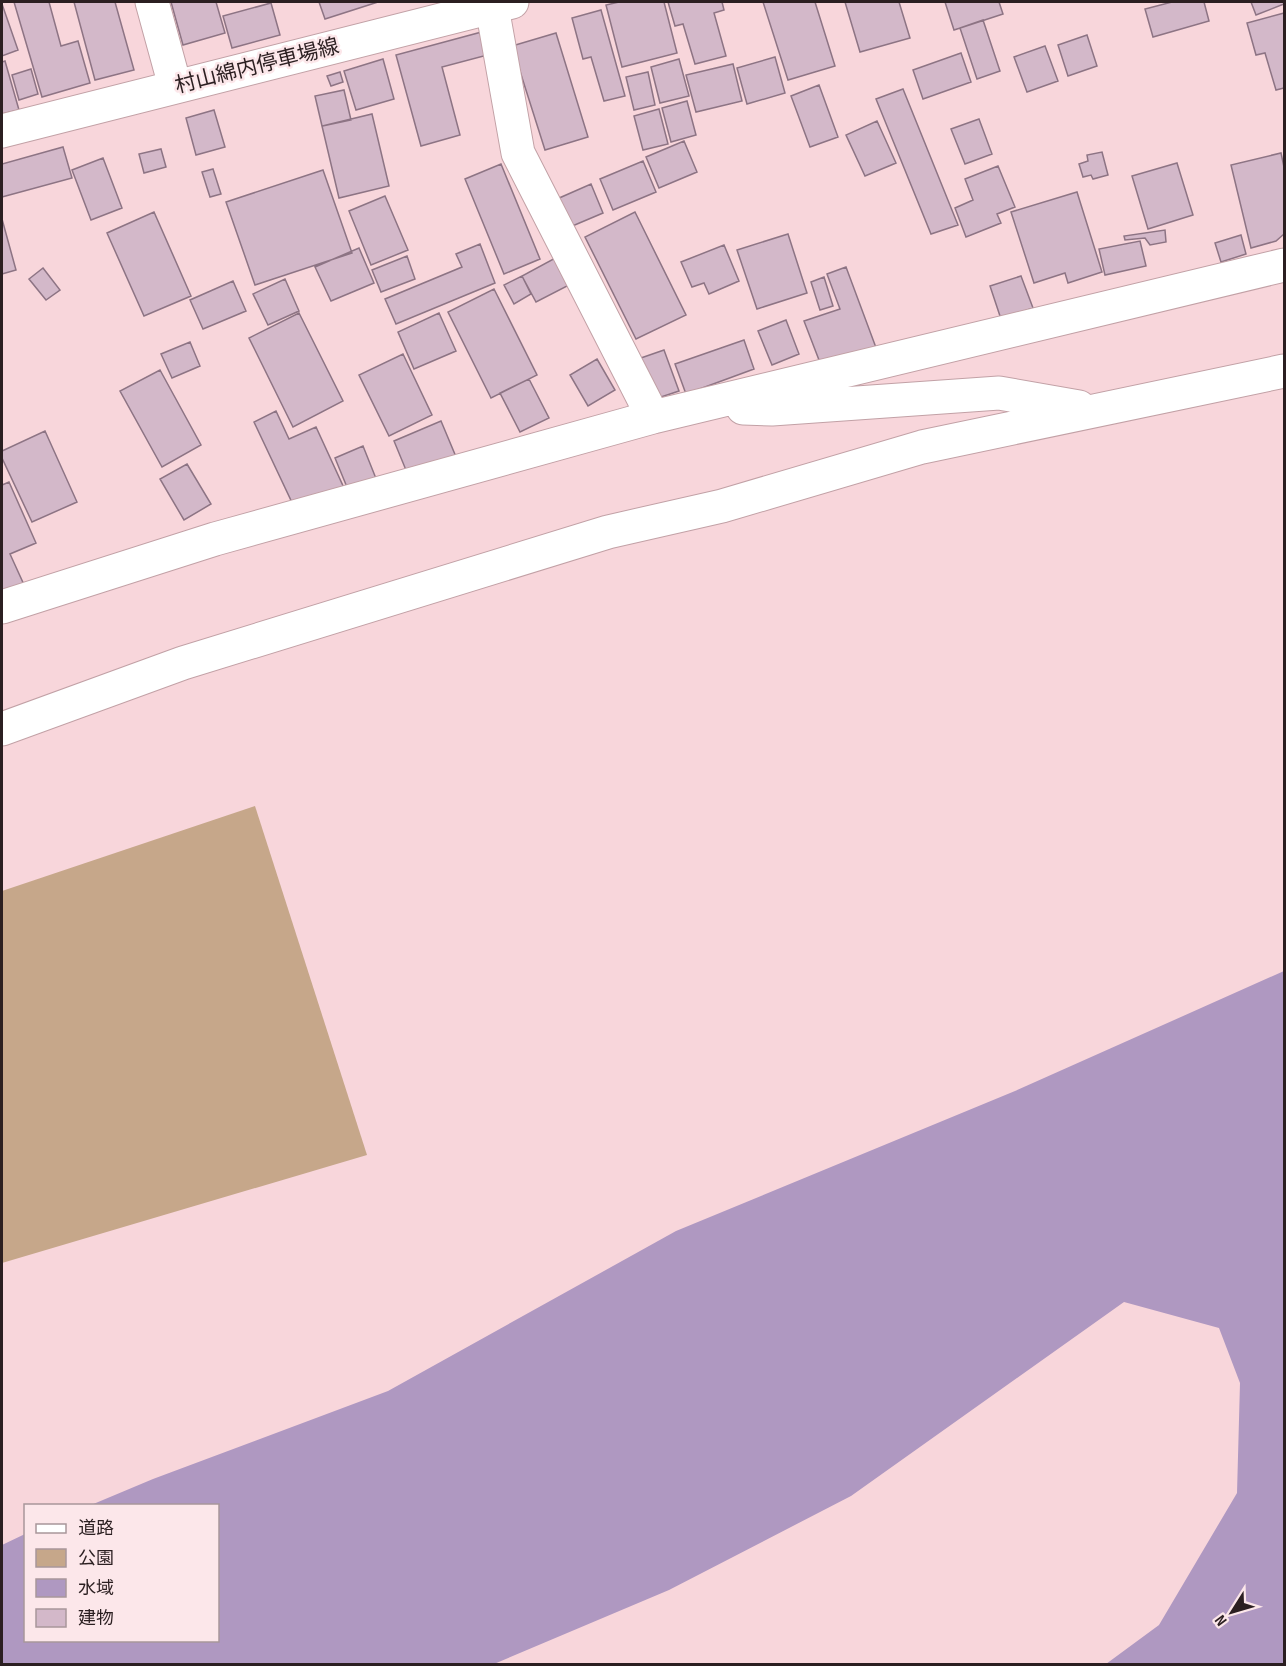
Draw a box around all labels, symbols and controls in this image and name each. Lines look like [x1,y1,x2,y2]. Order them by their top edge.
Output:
street label: 村山綿内停車場線 [172,34,342,98]
legend [24,1504,219,1642]
text: 道路 [78,1518,114,1539]
text: 公園 [78,1548,114,1569]
text: 水域 [78,1578,114,1599]
north arrow [1202,1582,1262,1642]
text: 建物 [78,1608,114,1629]
text: N [1211,1611,1231,1629]

